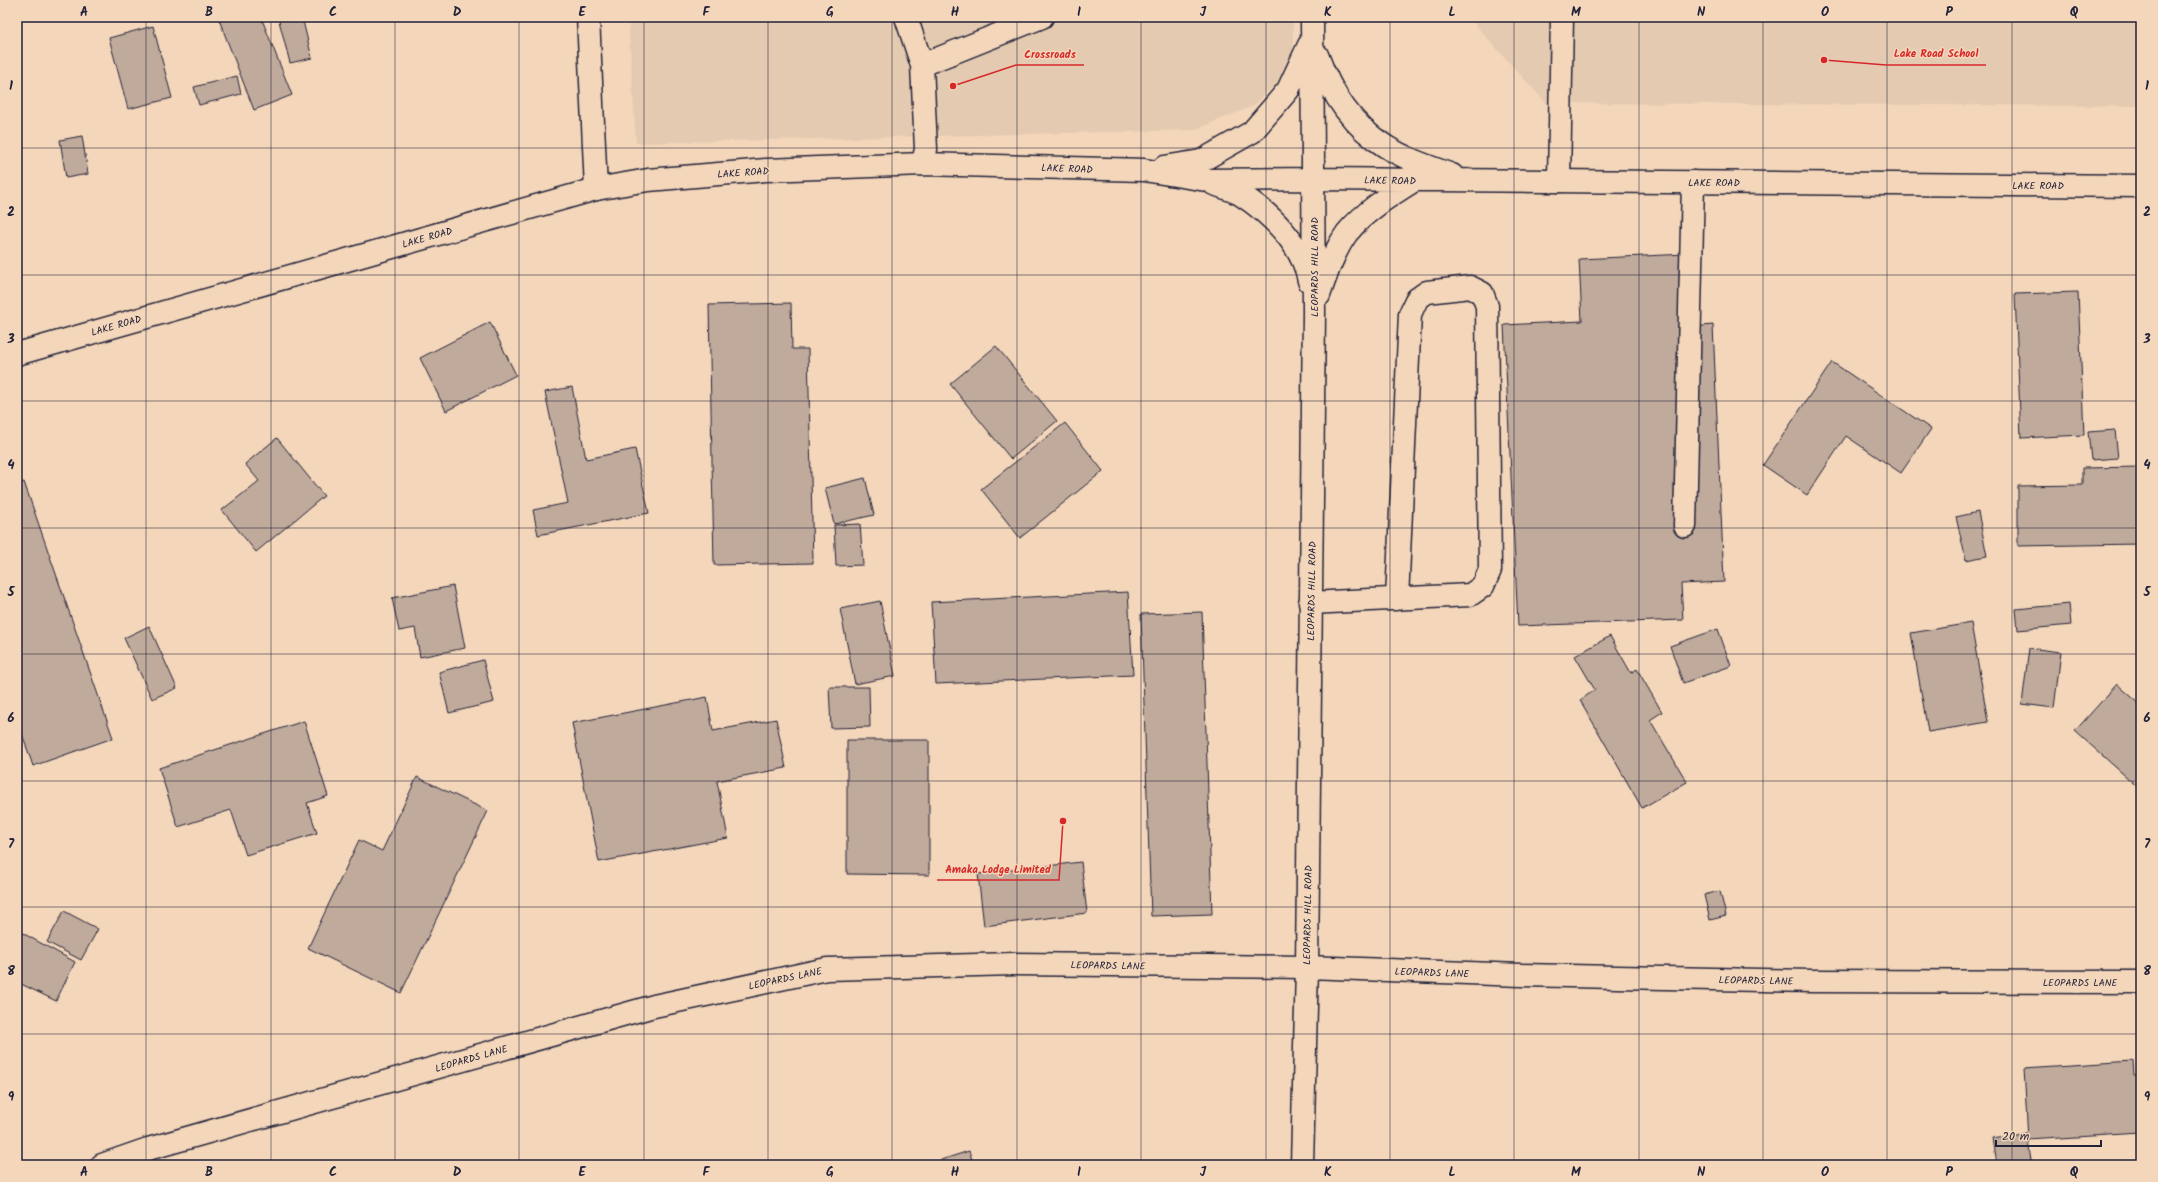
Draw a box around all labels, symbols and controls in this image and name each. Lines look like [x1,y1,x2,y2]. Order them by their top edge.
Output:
text: A [80,2,88,23]
text: B [205,2,213,23]
text: C [329,2,337,23]
text: D [453,2,462,23]
text: E [578,2,586,23]
text: F [702,2,710,23]
text: G [826,2,834,23]
text: H [951,2,960,23]
text: I [1077,2,1081,23]
text: J [1200,2,1207,23]
text: K [1324,2,1332,23]
text: L [1448,2,1456,23]
text: M [1571,2,1581,23]
text: N [1697,2,1706,23]
text: O [1821,2,1829,23]
text: P [1945,2,1953,23]
text: Q [2070,2,2079,23]
callout: Crossroads [1016,42,1084,65]
callout: Lake Road School [1886,42,1986,65]
text: Lake Road School [1894,45,1978,63]
text: Crossroads [1024,46,1077,64]
text: 1 [9,76,13,97]
text: 1 [2145,76,2149,97]
street label: LAKE ROAD [1041,160,1094,178]
street label: LAKE ROAD [717,163,770,183]
street label: LAKE ROAD [1364,173,1417,189]
street label: LAKE ROAD [1688,175,1740,191]
street label: LAKE ROAD [2012,178,2064,194]
text: 2 [7,202,15,223]
text: 2 [2143,202,2151,223]
street label: LEOPARDS HILL ROAD [1307,217,1323,317]
street label: LAKE ROAD [400,223,455,253]
street label: LAKE ROAD [89,311,144,341]
text: 3 [6,329,15,350]
text: 3 [2142,329,2151,350]
text: 4 [7,455,15,476]
text: 4 [2143,455,2151,476]
street label: LEOPARDS HILL ROAD [1303,540,1321,641]
text: 5 [7,582,16,603]
text: 5 [2143,582,2152,603]
text: 6 [7,708,15,729]
text: 6 [2143,708,2151,729]
text: 7 [8,834,15,855]
text: 7 [2144,834,2151,855]
callout: Amaka Lodge Limited [937,857,1059,880]
text: Amaka Lodge Limited [945,861,1052,879]
street label: LEOPARDS HILL ROAD [1299,864,1317,965]
street label: LEOPARDS LANE [1070,957,1147,975]
text: 8 [7,961,15,982]
text: 8 [2143,961,2151,982]
street label: LEOPARDS LANE [747,963,825,995]
street label: LEOPARDS LANE [1394,964,1471,982]
street label: LEOPARDS LANE [1718,972,1795,990]
street label: LEOPARDS LANE [2043,975,2119,991]
street label: LEOPARDS LANE [433,1041,510,1077]
text: 9 [8,1087,15,1108]
text: 9 [2144,1087,2151,1108]
scale bar [1996,1122,2101,1148]
text: 20 m [2002,1127,2030,1146]
text: A [80,1162,88,1182]
text: B [205,1162,213,1182]
text: C [329,1162,337,1182]
text: D [453,1162,462,1182]
text: E [578,1162,586,1182]
text: F [702,1162,710,1182]
text: G [826,1162,834,1182]
text: H [951,1162,960,1182]
text: I [1077,1162,1081,1182]
text: J [1200,1162,1207,1182]
text: K [1324,1162,1332,1182]
text: L [1448,1162,1456,1182]
text: M [1571,1162,1581,1182]
text: N [1697,1162,1706,1182]
text: O [1821,1162,1829,1182]
text: P [1945,1162,1953,1182]
text: Q [2070,1162,2079,1182]

